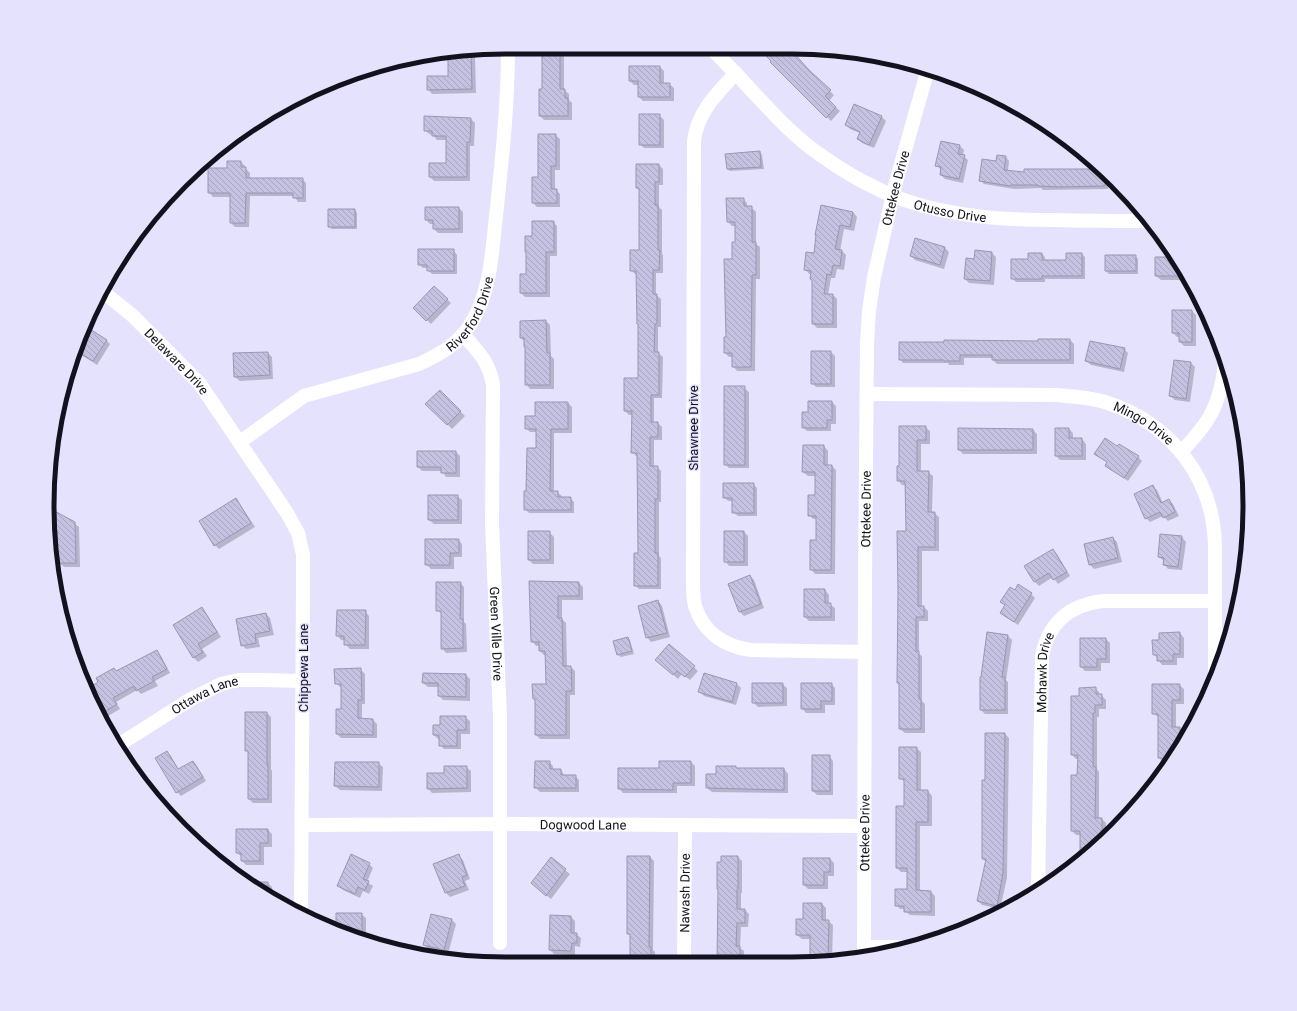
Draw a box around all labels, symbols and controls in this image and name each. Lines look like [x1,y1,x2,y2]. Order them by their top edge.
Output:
street label: Ottekee Drive [879,149,913,227]
street label: Otusso Drive [912,197,987,225]
street label: Riverford Drive [443,275,496,355]
street label: Delaware Drive [141,325,212,398]
street label: Shawnee Drive [686,385,701,471]
street label: Mingo Drive [1111,399,1177,448]
street label: Ottekee Drive [858,470,874,548]
street label: Green Ville Drive [487,586,506,681]
street label: Chippewa Lane [296,624,311,712]
street label: Mohawk Drive [1034,629,1057,713]
street label: Ottawa Lane [169,673,240,718]
street label: Ottekee Drive [857,794,872,872]
street label: Dogwood Lane [540,817,626,833]
street label: Nawash Drive [677,853,693,933]

